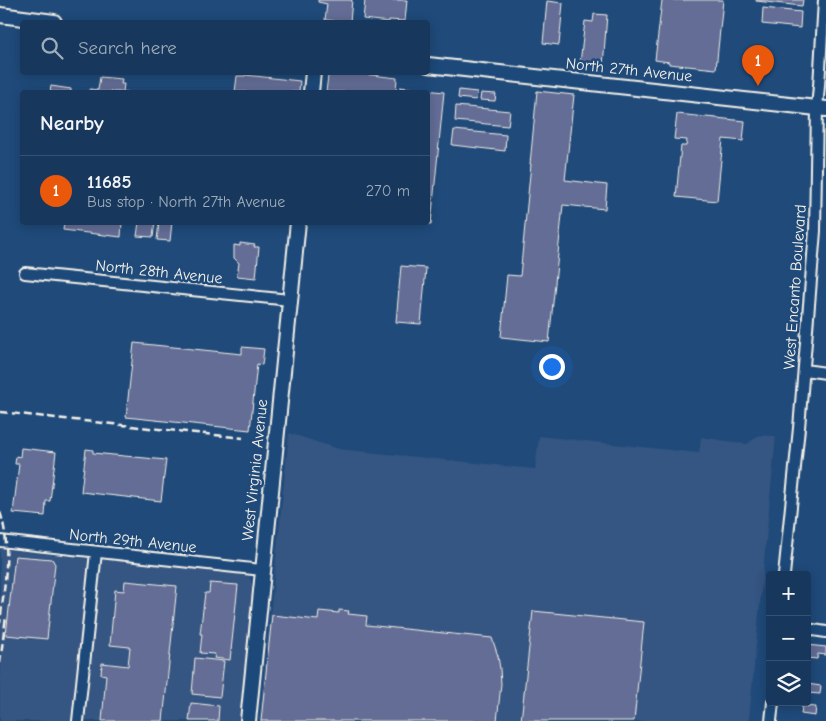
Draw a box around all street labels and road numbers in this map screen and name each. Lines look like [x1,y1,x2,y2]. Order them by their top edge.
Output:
street label: North 27th Avenue [565,54,693,86]
street label: West Encanto Boulevard [780,204,810,370]
street label: North 28th Avenue [95,256,223,288]
street label: West Virginia Avenue [239,398,271,542]
street label: North 29th Avenue [68,525,198,557]

